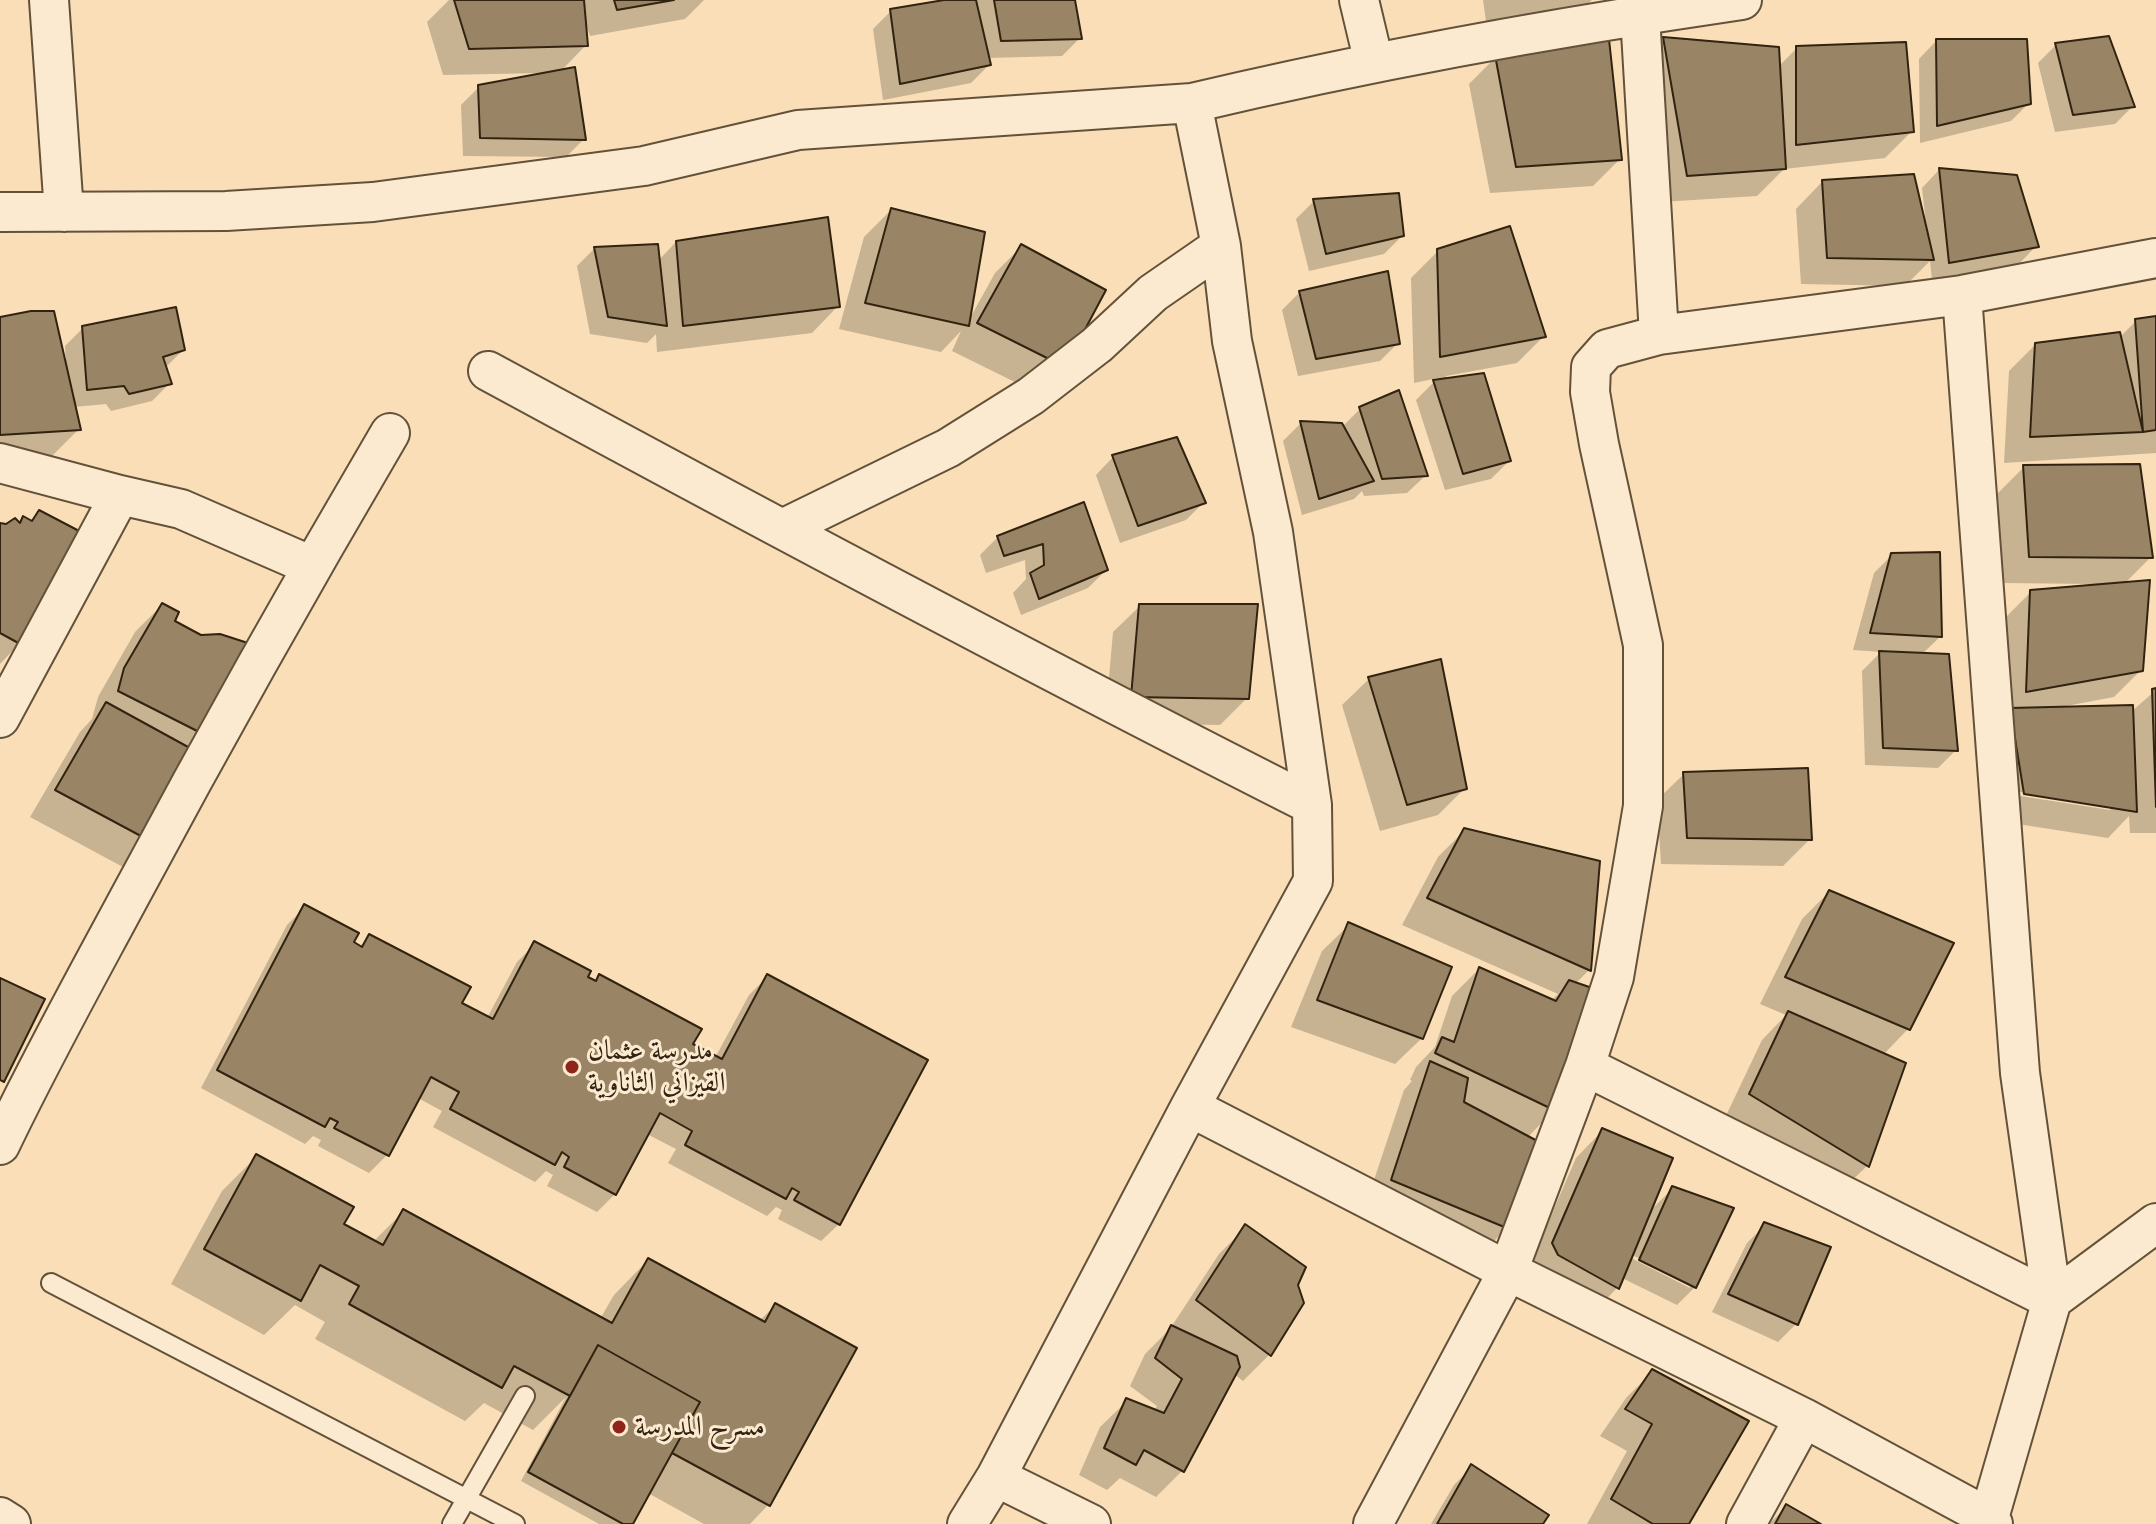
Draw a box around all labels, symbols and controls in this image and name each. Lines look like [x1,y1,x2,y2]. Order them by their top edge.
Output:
place label: مدرسة عثمان القيزاني الثاناوية [588,1034,726,1100]
marker: مدرسة عثمان القيزاني الثاناوية [563,1058,581,1076]
place label: مسرح المدرسة [635,1410,765,1444]
marker: مسرح المدرسة [610,1418,628,1436]

